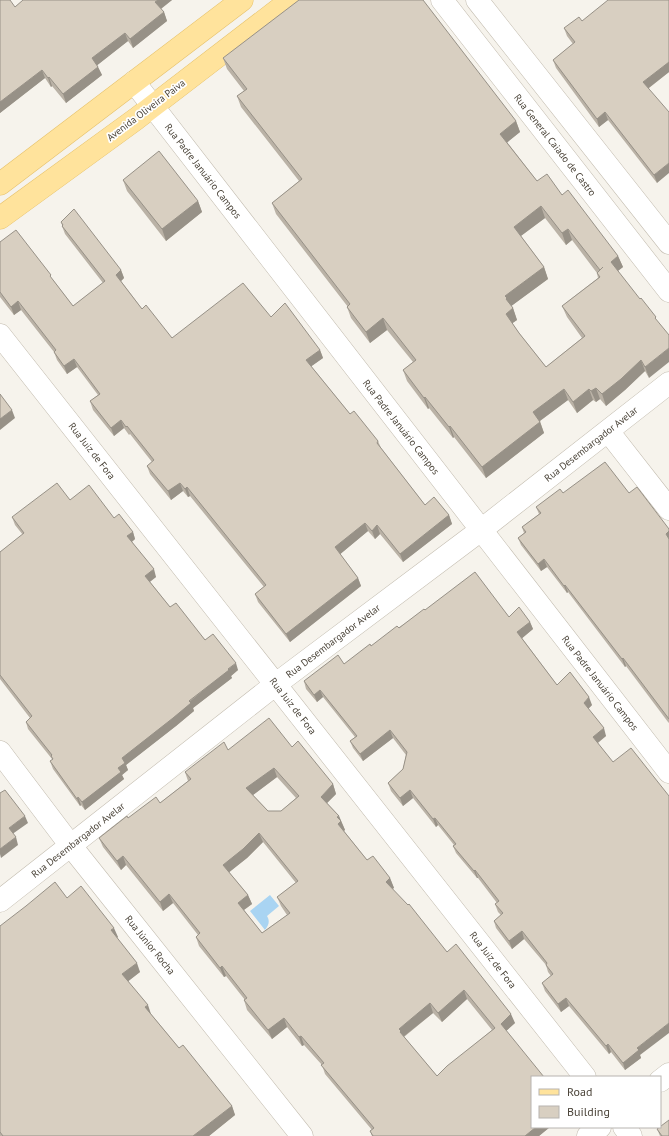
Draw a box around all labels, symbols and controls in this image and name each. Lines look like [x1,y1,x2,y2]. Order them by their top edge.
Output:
street label: Avenida Oliveira Paiva [104,76,188,144]
street label: Rua General Caiado de Castro [511,91,599,199]
street label: Rua Padre Januário Campos [162,121,244,221]
street label: Rua Padre Januário Campos [360,377,442,477]
street label: Rua Desembargador Avelar [542,403,641,485]
street label: Rua Juiz de Fora [66,420,118,482]
street label: Rua Desembargador Avelar [283,601,383,681]
street label: Rua Padre Januário Campos [559,633,641,733]
street label: Rua Juiz de Fora [267,675,319,737]
street label: Rua Desembargador Avelar [29,799,128,881]
street label: Rua Júnior Rocha [122,913,178,977]
street label: Rua Juiz de Fora [467,929,519,991]
legend [531,1076,661,1128]
text: Road [567,1084,592,1099]
text: Building [567,1104,610,1119]

